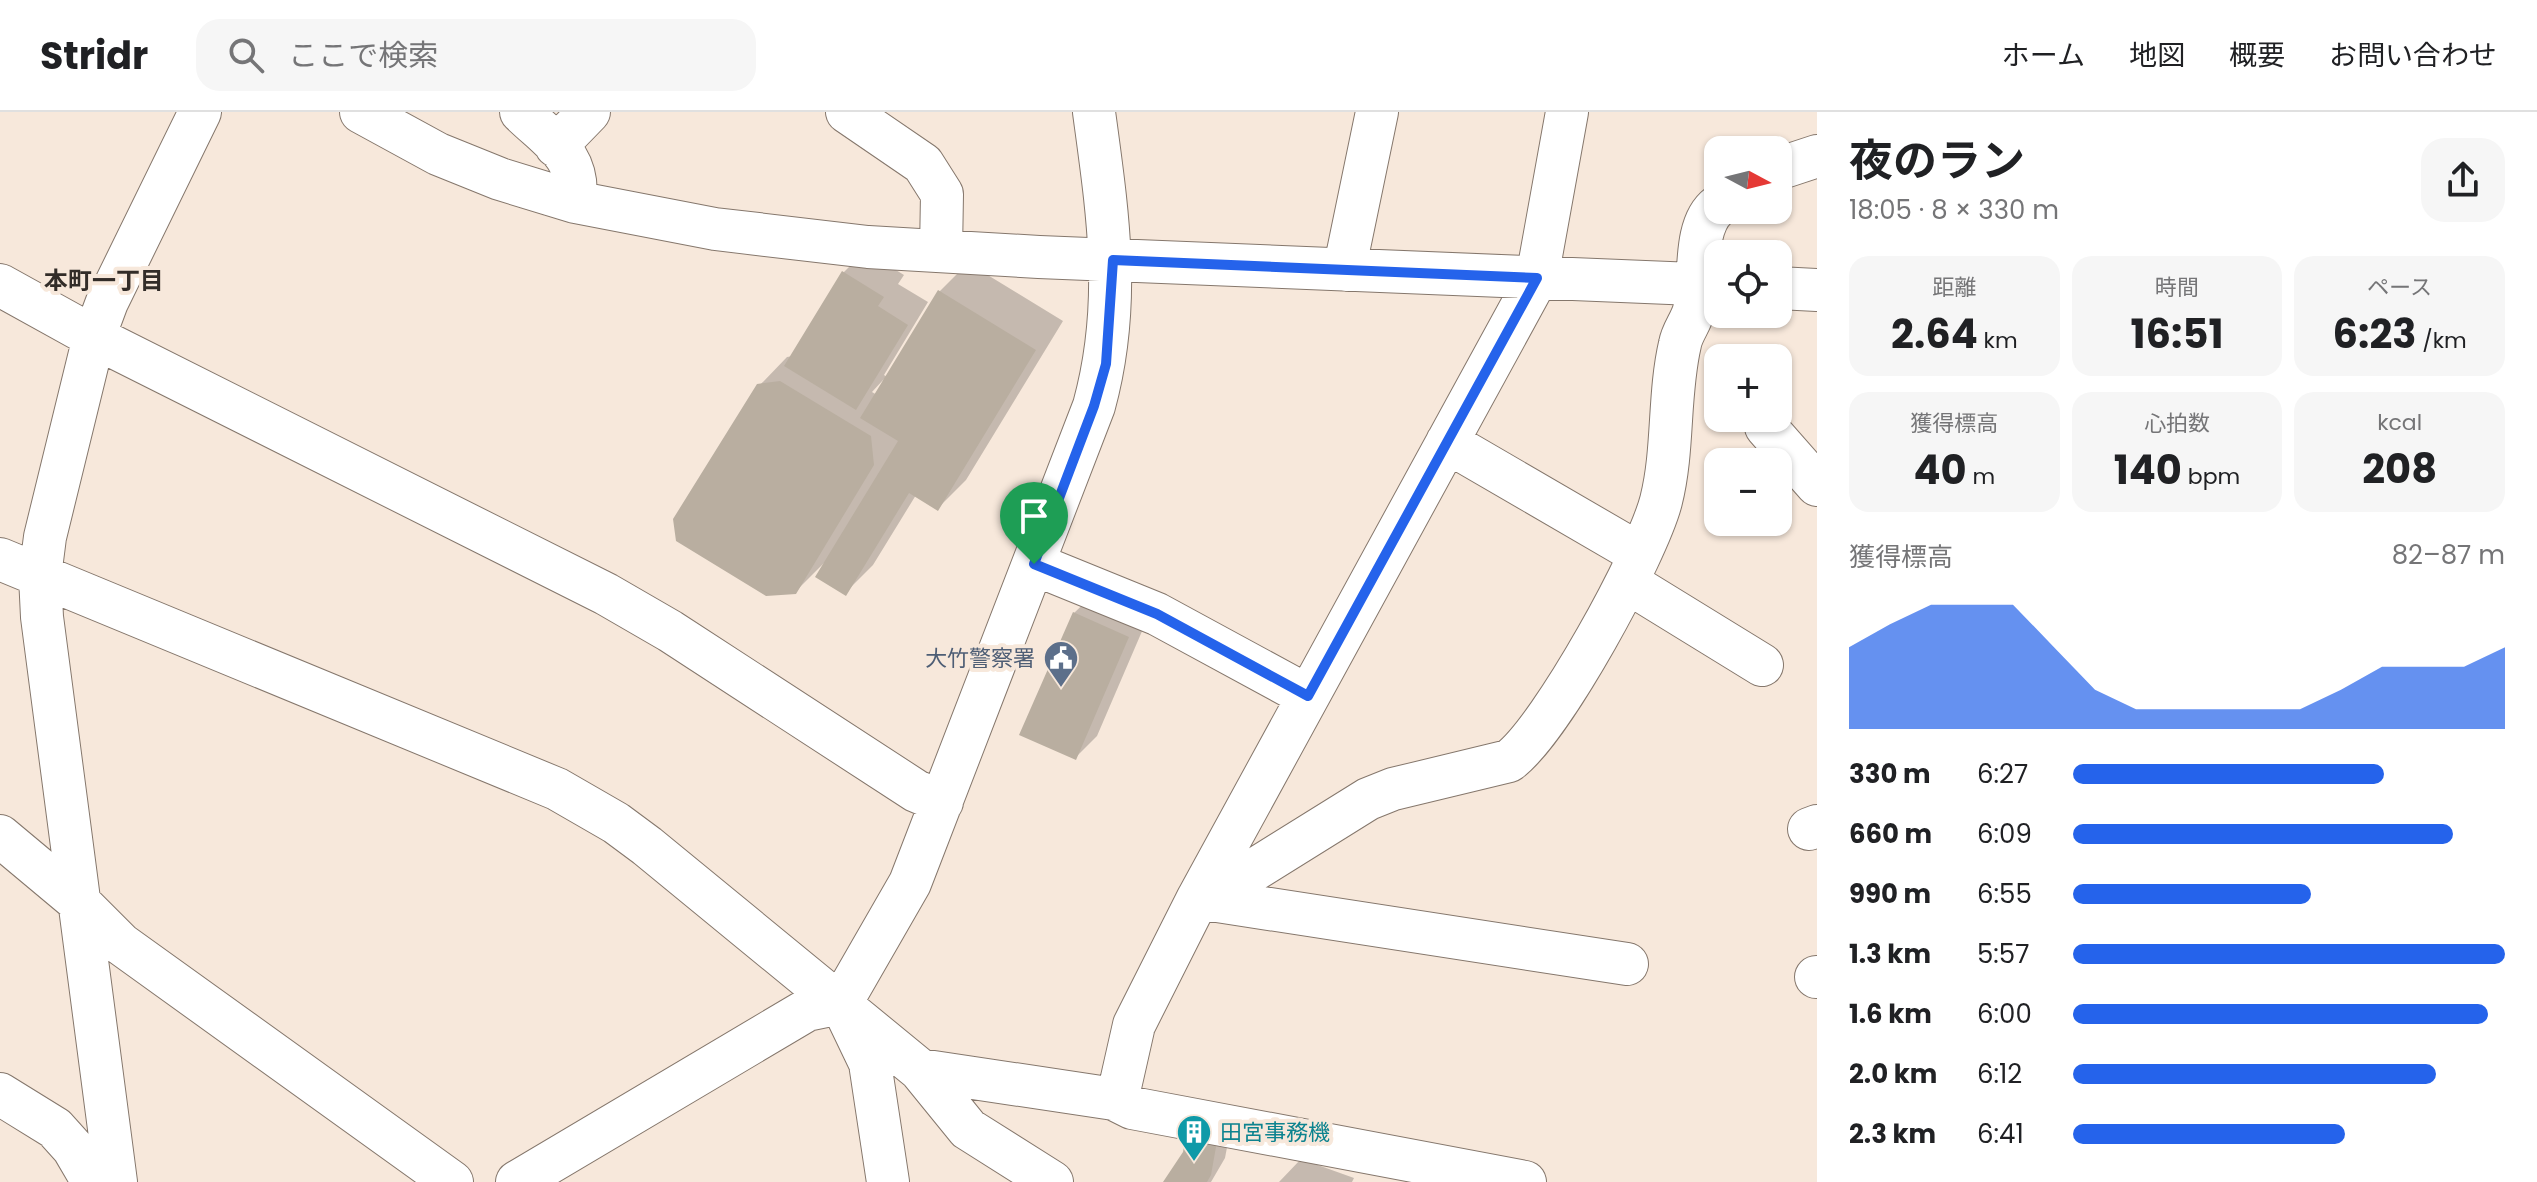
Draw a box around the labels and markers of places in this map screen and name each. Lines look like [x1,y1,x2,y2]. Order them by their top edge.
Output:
pin [1000,482,1068,564]
public building icon: 大竹警察署 [1042,639,1080,689]
place label: 大竹警察署 [925,643,1035,674]
building icon: 田宮事務機 [1175,1113,1213,1163]
place label: 田宮事務機 [1220,1117,1330,1148]

